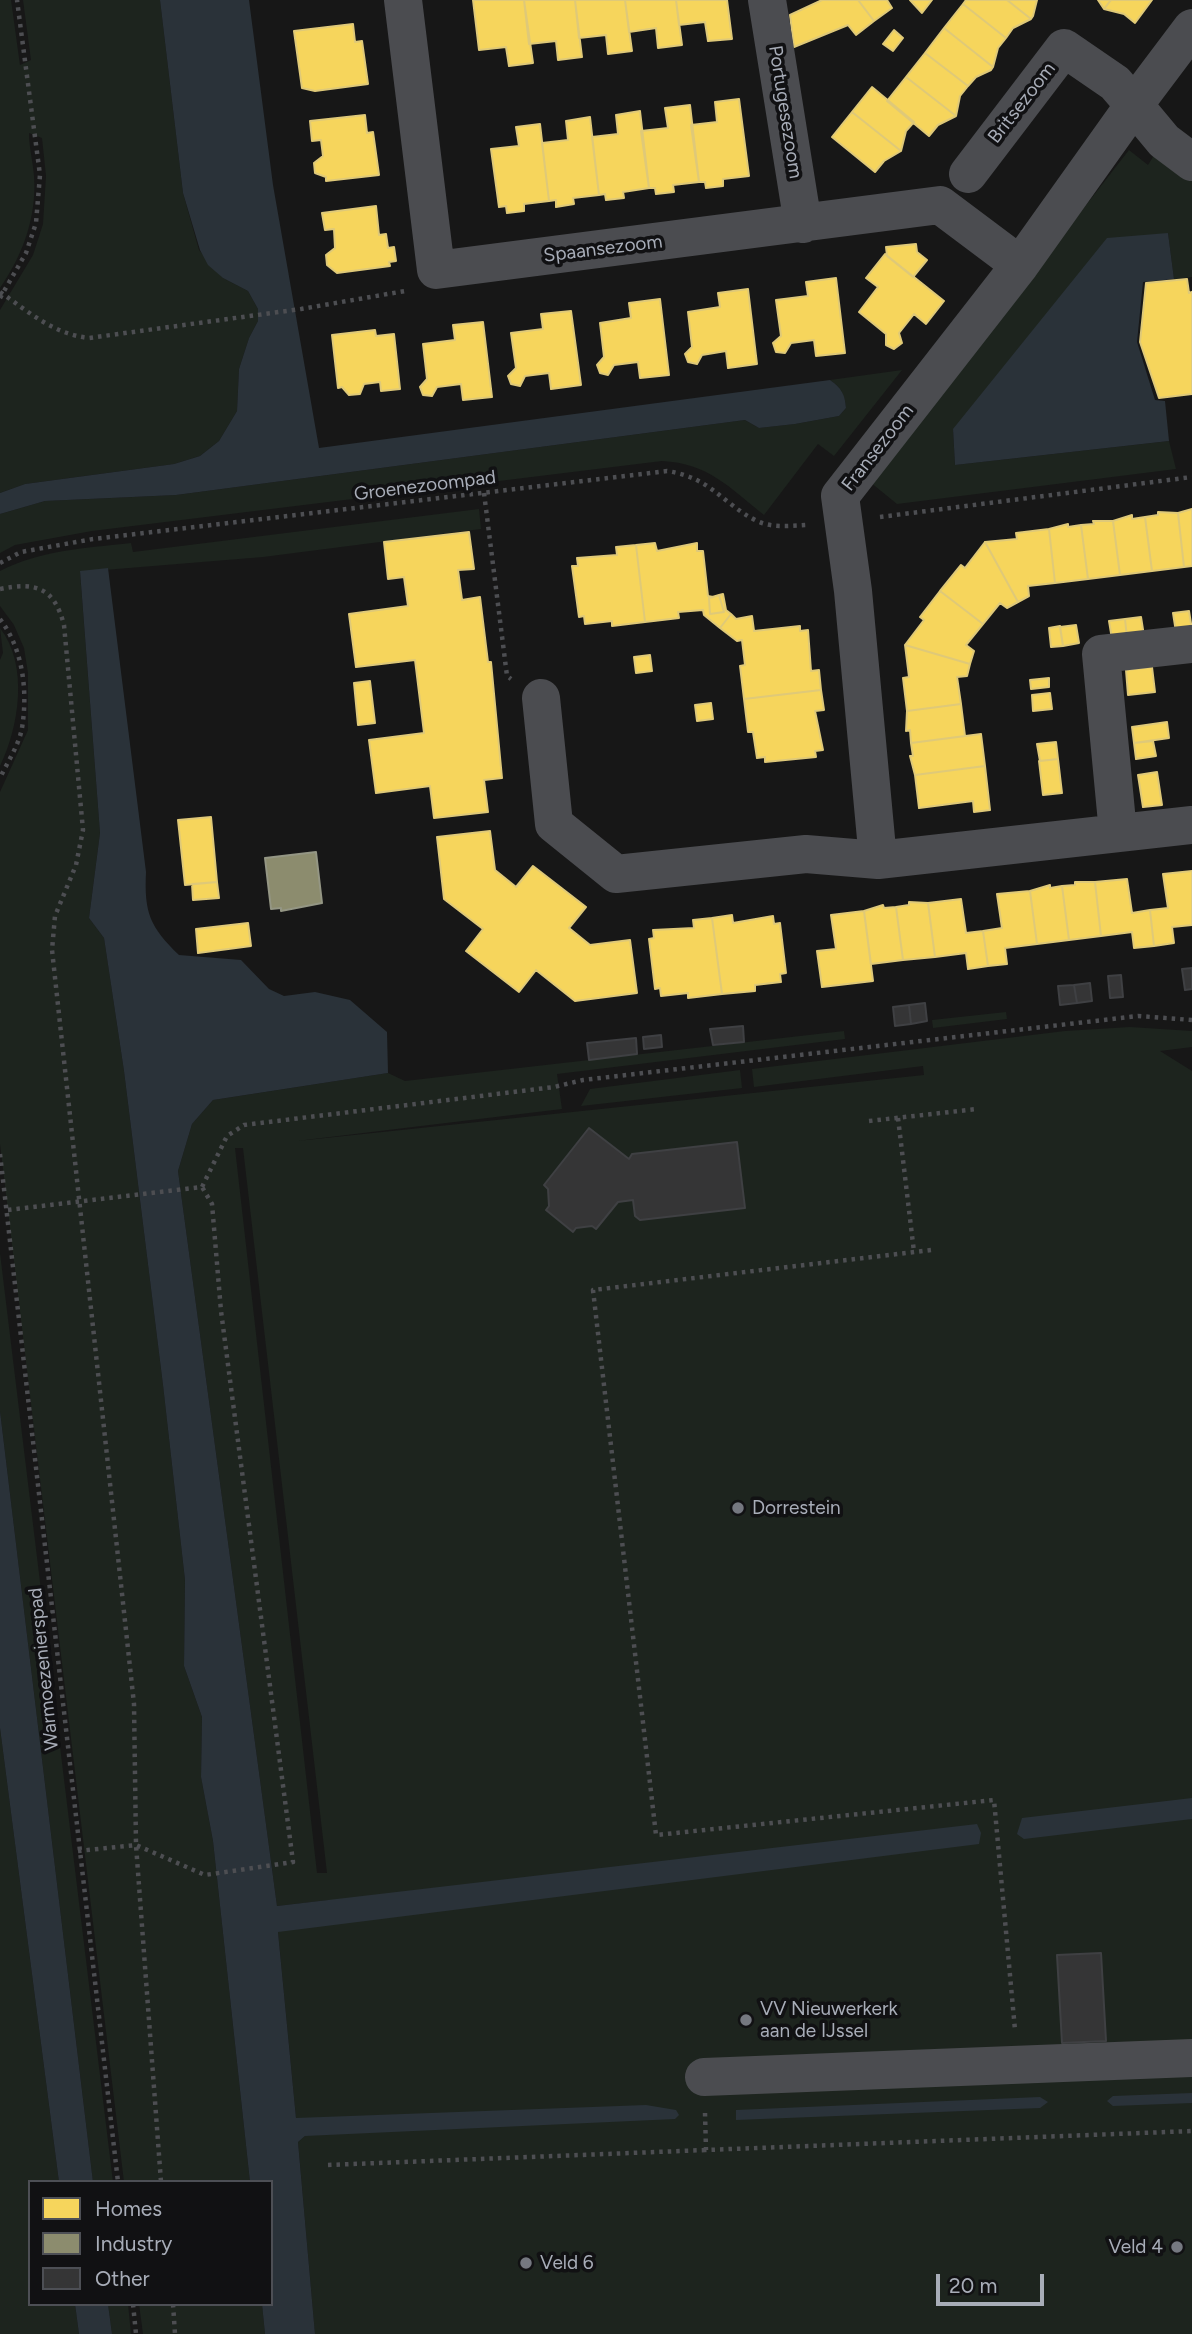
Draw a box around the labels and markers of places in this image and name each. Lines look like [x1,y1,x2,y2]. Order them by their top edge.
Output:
place label: Dorrestein [752,1497,841,1519]
marker: Dorrestein [730,1500,746,1516]
place label: VV Nieuwerkerk aan de IJssel [760,1998,898,2042]
marker: VV Nieuwerkerk aan de IJssel [738,2012,754,2028]
place label: Veld 4 [1108,2236,1163,2258]
marker: Veld 4 [1169,2239,1185,2255]
place label: Veld 6 [540,2252,594,2274]
marker: Veld 6 [518,2255,534,2271]

